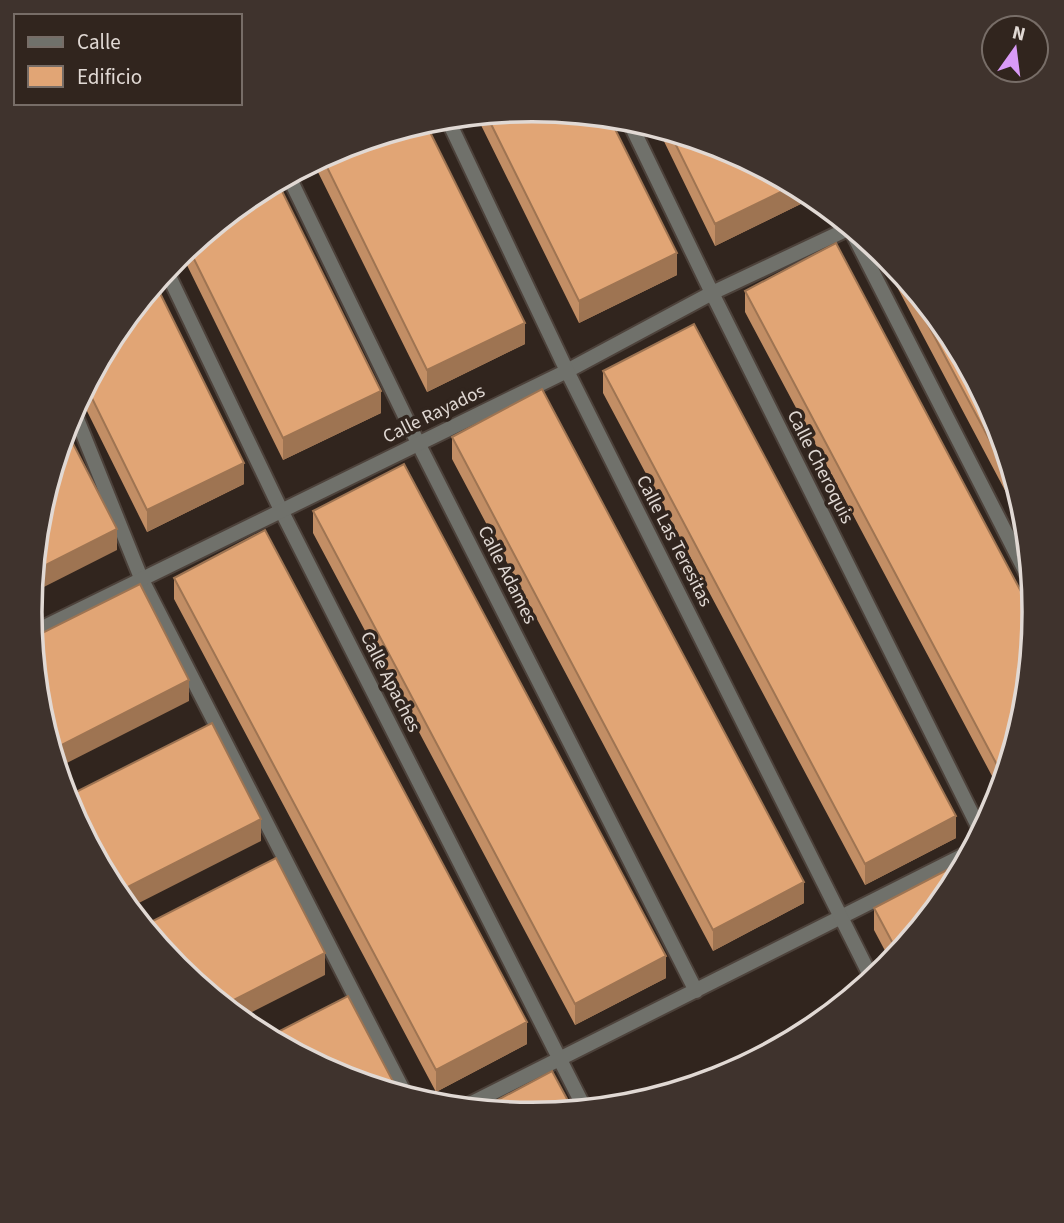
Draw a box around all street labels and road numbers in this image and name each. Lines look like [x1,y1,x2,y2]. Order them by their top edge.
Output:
street label: Calle Rayados [378,378,490,450]
street label: Calle Cheroquis [780,406,860,528]
street label: Calle Las Teresitas [629,471,719,611]
street label: Calle Adames [471,521,543,629]
street label: Calle Apaches [353,627,427,737]

